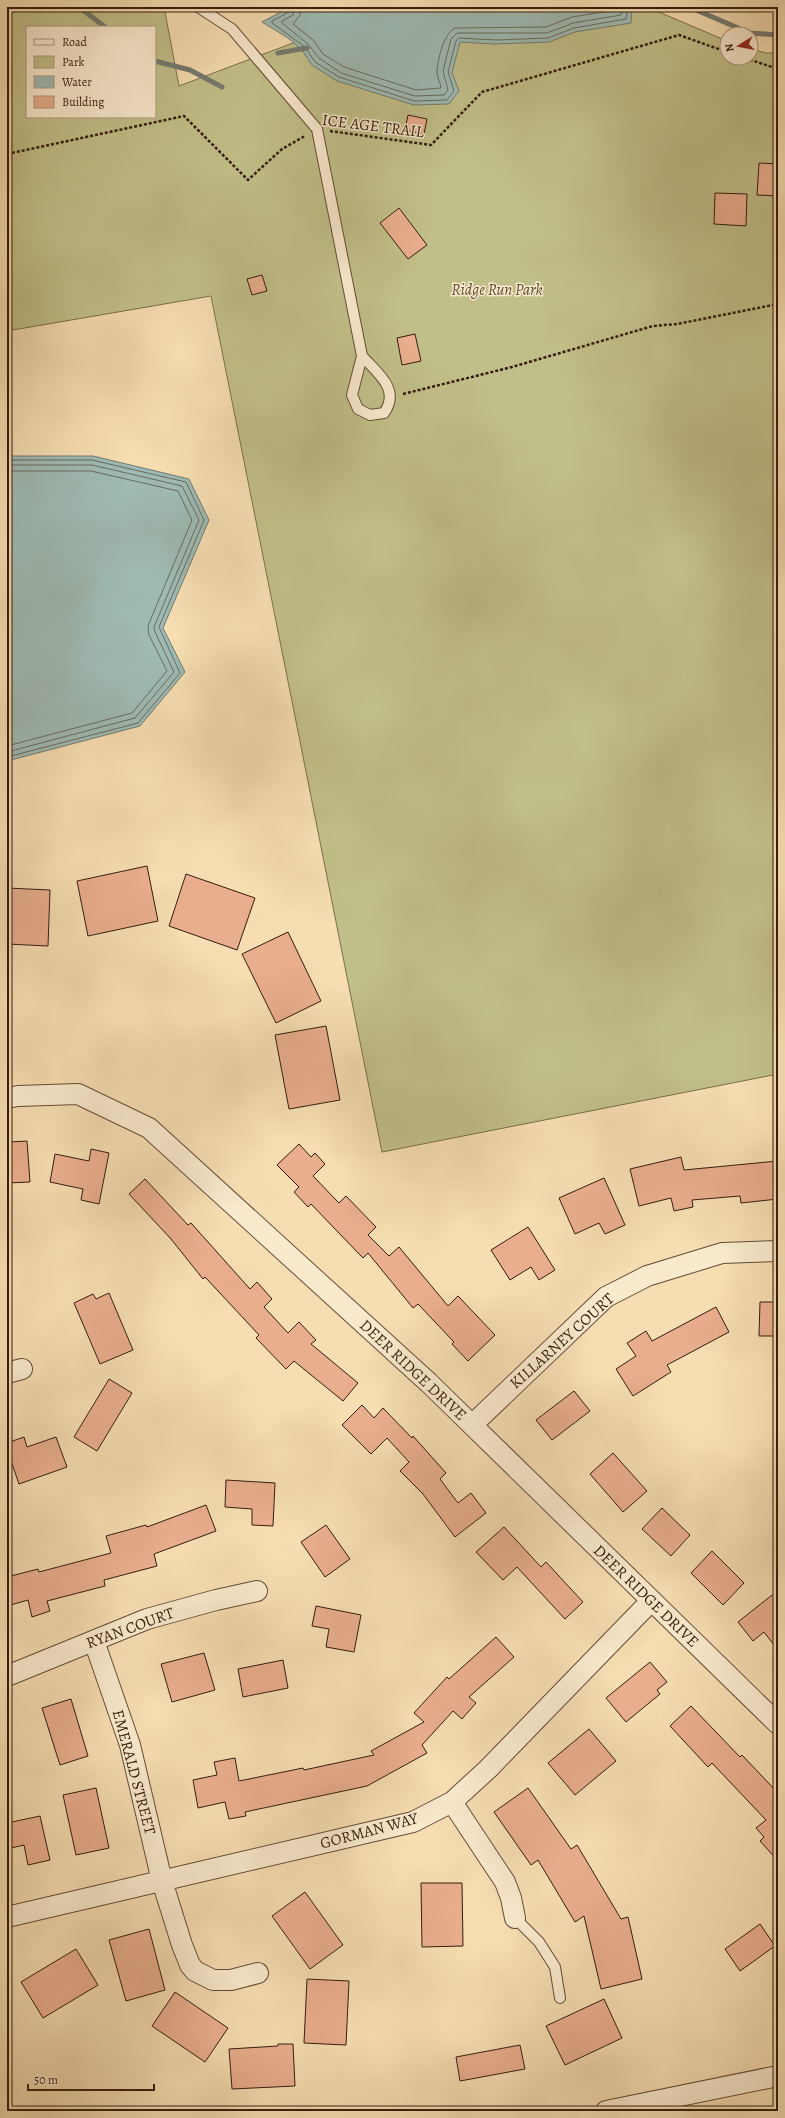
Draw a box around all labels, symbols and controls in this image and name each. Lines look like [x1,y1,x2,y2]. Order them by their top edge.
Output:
legend [26,26,156,118]
north arrow [719,26,759,66]
text: Road [62,34,88,50]
text: N [722,42,738,53]
text: Park [62,54,85,70]
text: Water [61,74,92,90]
text: Building [62,94,104,110]
street label: ICE AGE TRAIL [321,109,426,143]
park label: Ridge Run Park [451,279,543,301]
street label: KILLARNEY COURT [505,1288,619,1394]
street label: DEER RIDGE DRIVE [355,1314,471,1426]
street label: DEER RIDGE DRIVE [588,1540,704,1652]
street label: RYAN COURT [83,1602,177,1654]
street label: EMERALD STREET [107,1707,161,1837]
street label: GORMAN WAY [318,1807,421,1855]
scale bar [28,2066,154,2092]
text: 50 m [34,2072,58,2088]

